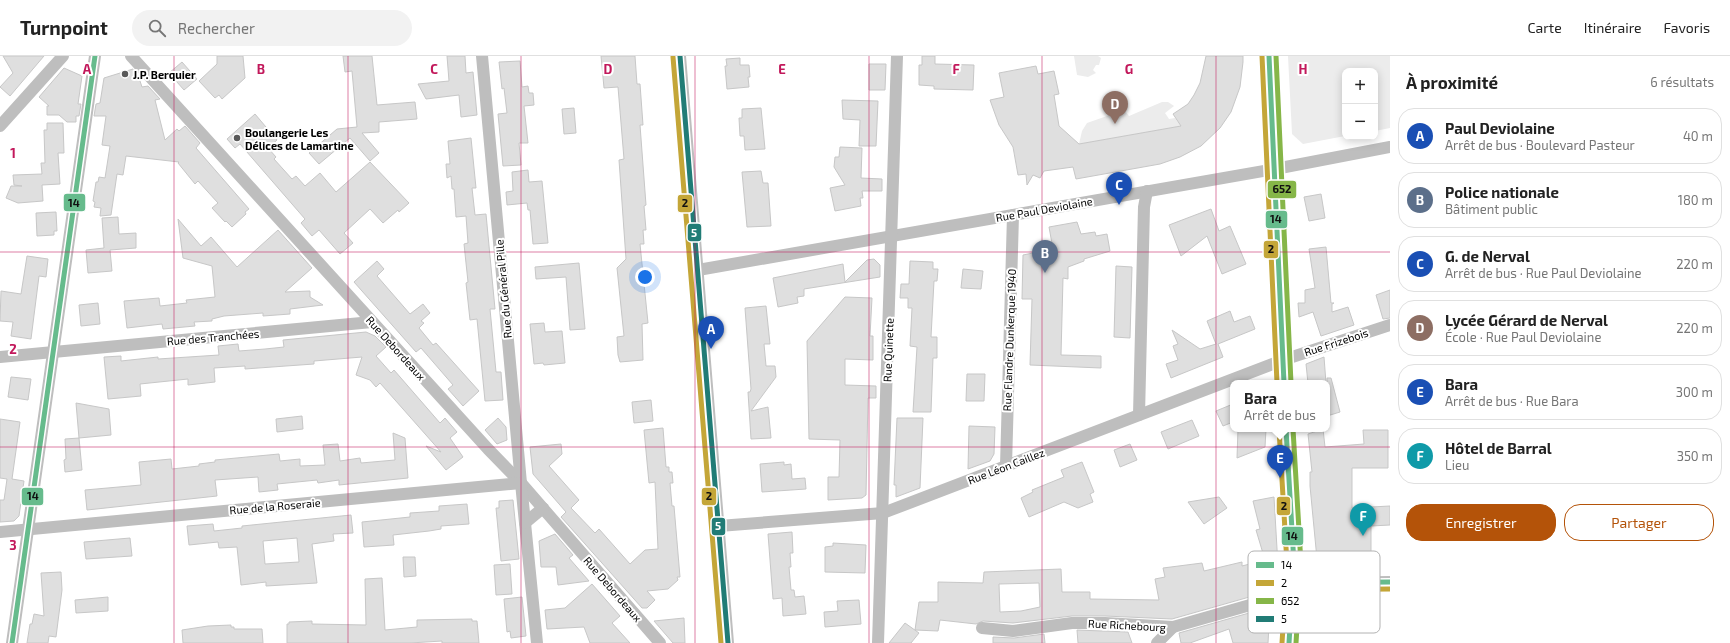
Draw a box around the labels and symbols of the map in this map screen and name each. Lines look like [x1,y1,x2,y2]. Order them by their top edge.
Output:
text: A [83,61,92,77]
text: B [257,61,265,77]
text: C [430,61,438,77]
text: D [604,61,613,77]
text: E [778,61,786,77]
text: F [952,61,960,77]
text: G [1125,61,1133,77]
text: H [1299,61,1308,77]
place label: J.P. Berquier [133,68,196,81]
marker: J.P. Berquier [120,69,130,79]
pin: D [1102,91,1128,124]
place label: Boulangerie Les Délices de Lamartine [245,126,354,152]
marker: Boulangerie Les Délices de Lamartine [232,133,242,143]
text: 1 [10,145,16,161]
pin: C [1106,172,1132,205]
line badge: 652 [1267,180,1297,199]
text: 652 [1273,182,1291,195]
line badge: 14 [63,193,86,212]
line badge: 2 [677,194,693,213]
street label: Rue Paul Deviolaine [995,194,1093,224]
text: 14 [68,196,80,209]
text: 2 [682,196,688,209]
line badge: 14 [1265,210,1288,229]
text: 14 [1270,212,1282,225]
line badge: 5 [687,223,702,242]
text: 5 [691,226,697,239]
street label: Rue du Général Pille [492,239,514,339]
pin: B [1032,240,1058,273]
line badge: 2 [1263,240,1279,259]
text: 2 [1268,242,1274,255]
your location [635,267,655,287]
street label: Rue Flandre Dunkerque 1940 [1000,269,1018,411]
street label: Rue Debordeaux [364,313,428,383]
pin: A [698,316,724,349]
street label: Rue Quinette [880,318,897,382]
street label: Rue Frizebois [1302,325,1370,358]
street label: Rue des Tranchées [166,326,260,348]
text: 2 [9,341,17,357]
street label: Rue Léon Caillez [966,445,1047,487]
pin: E [1267,445,1293,478]
line badge: 14 [21,487,44,506]
line badge: 2 [701,487,717,506]
text: 14 [27,489,39,502]
text: 2 [706,489,712,502]
street label: Rue de la Roseraie [229,496,321,516]
line badge: 2 [1276,496,1291,516]
text: 2 [1281,499,1287,512]
pin: F [1350,503,1376,536]
line badge: 5 [711,517,726,536]
text: 5 [715,519,721,532]
line badge: 14 [1281,526,1304,546]
text: 14 [1286,529,1298,542]
text: 3 [9,537,17,553]
legend [1248,551,1380,633]
street label: Rue Debordeaux [581,554,645,624]
text: 14 [1281,558,1292,571]
text: 2 [1281,576,1287,589]
text: 652 [1281,594,1299,607]
text: 5 [1281,612,1287,625]
street label: Rue Richebourg [1088,616,1166,634]

